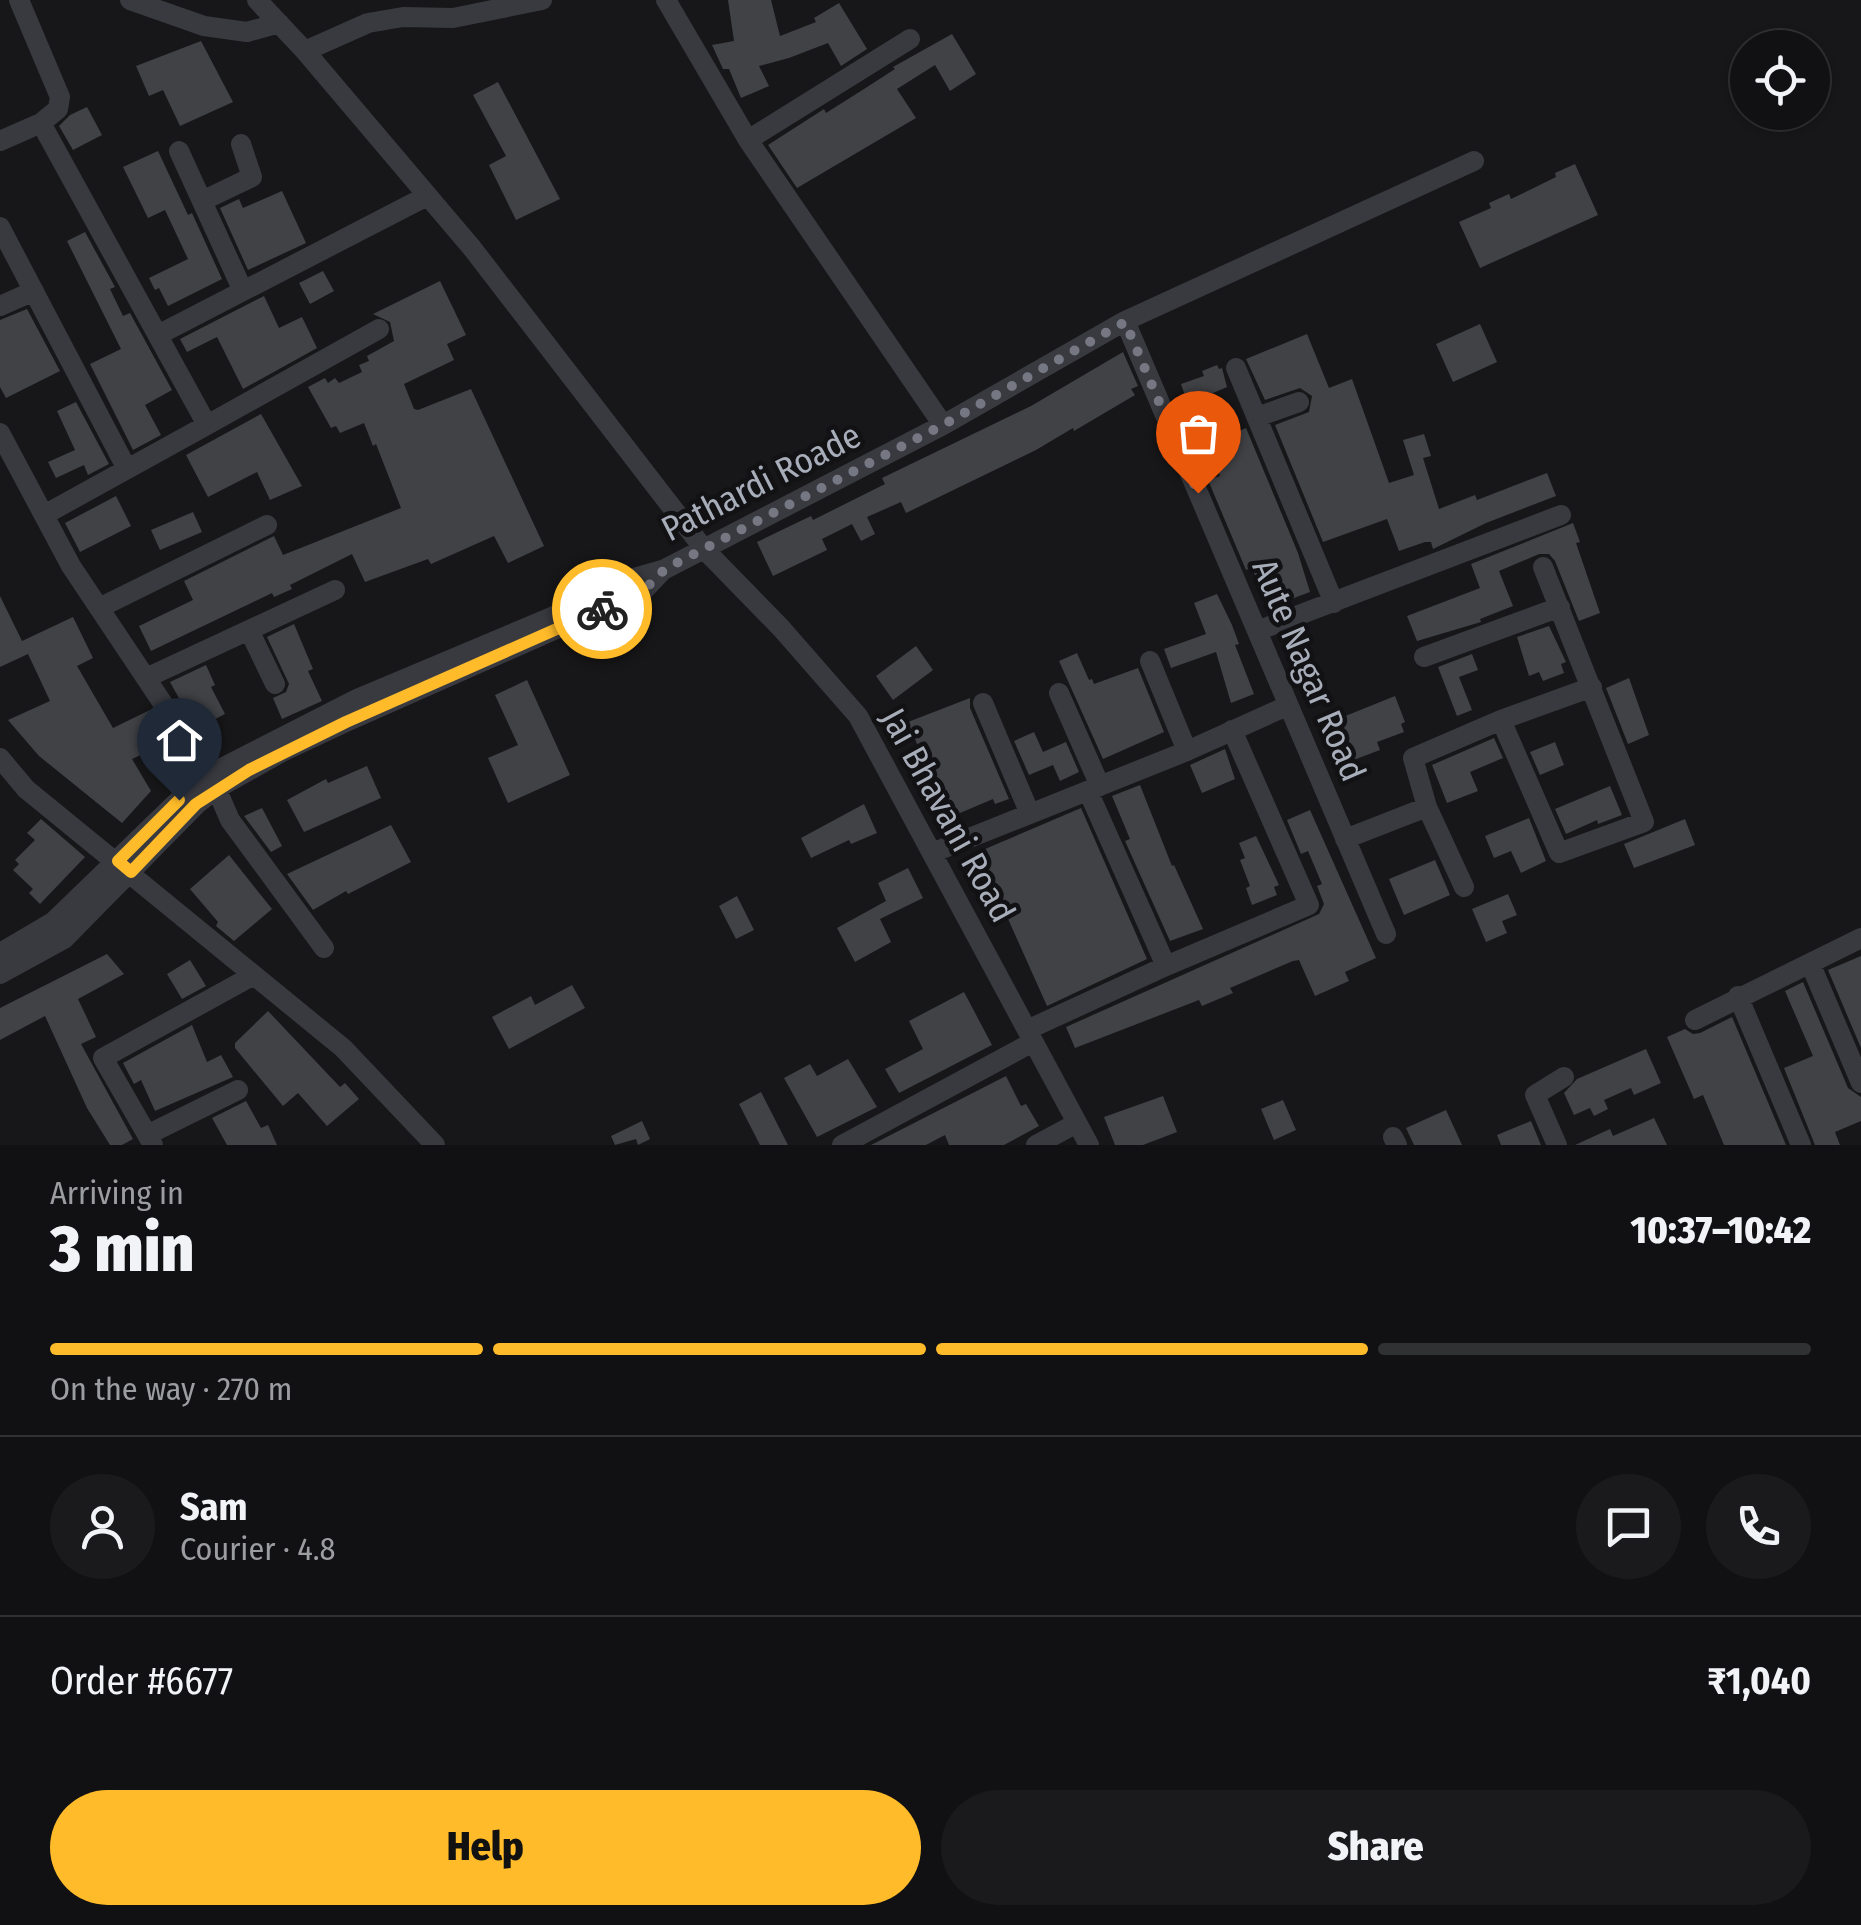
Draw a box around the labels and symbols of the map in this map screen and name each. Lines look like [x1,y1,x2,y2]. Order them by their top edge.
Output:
pin [1156,391,1241,494]
street label: Pathardi Roade [655,414,867,550]
street label: Aute Nagar Road [1243,553,1375,787]
courier [552,559,652,659]
pin [137,698,222,801]
street label: Jai Bhavani Road [872,701,1024,929]

